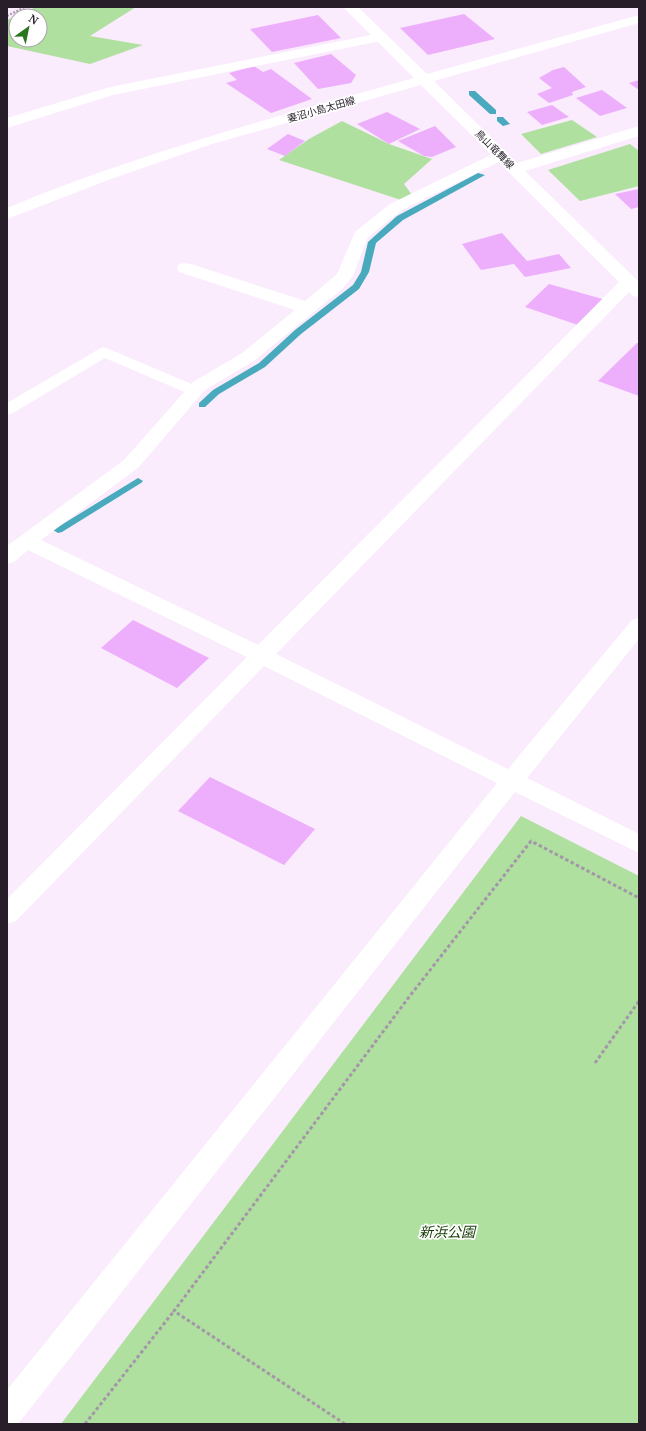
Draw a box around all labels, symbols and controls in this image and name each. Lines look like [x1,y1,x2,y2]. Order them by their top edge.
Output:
north arrow [8,8,48,48]
text: N [26,11,42,28]
street label: 妻沼小島太田線 [285,93,357,125]
street label: 鳥山竜舞線 [472,126,518,172]
park label: 新浜公園 [419,1222,477,1241]

